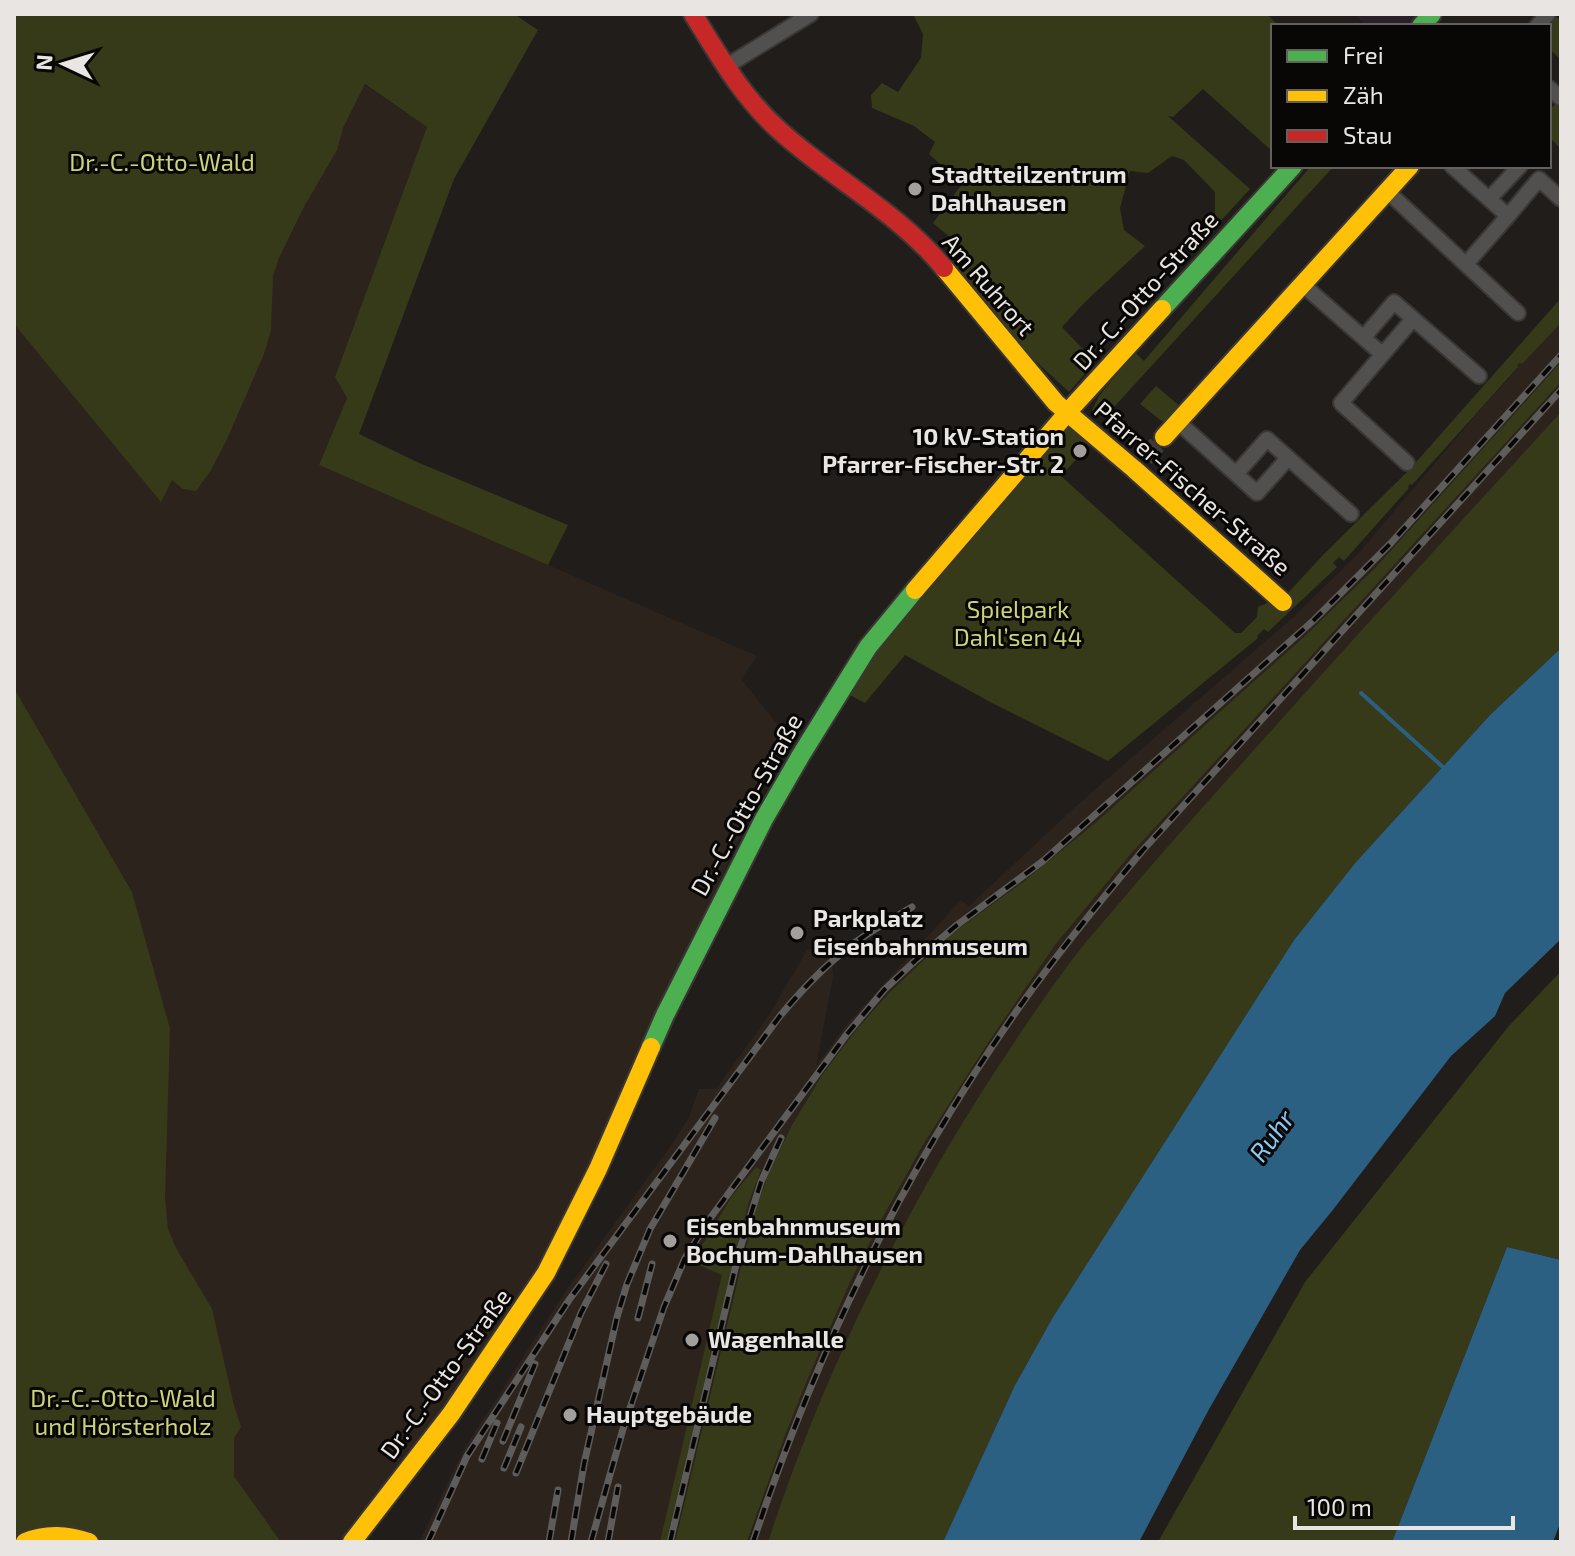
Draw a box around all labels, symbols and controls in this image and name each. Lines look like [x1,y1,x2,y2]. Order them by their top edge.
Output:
north arrow [24,24,104,104]
legend [1271,24,1551,168]
text: Frei [1343,40,1384,69]
text: N [30,54,57,71]
text: Zäh [1343,80,1384,109]
text: Stau [1343,120,1392,149]
park label: Dr.-C.-Otto-Wald [69,147,255,176]
place label: Stadtteilzentrum Dahlhausen [931,159,1127,216]
marker: Stadtteilzentrum Dahlhausen [906,180,924,198]
street label: Dr.-C.-Otto-Straße [1066,205,1224,375]
street label: Am Ruhrort [937,227,1041,341]
street label: Pfarrer-Fischer-Straße [1089,395,1297,581]
place label: 10 kV-Station Pfarrer-Fischer-Str. 2 [822,421,1064,478]
marker: 10 kV-Station Pfarrer-Fischer-Str. 2 [1071,442,1089,460]
park label: Spielpark Dahl’sen 44 [954,594,1082,651]
street label: Dr.-C.-Otto-Straße [684,708,808,900]
place label: Parkplatz Eisenbahnmuseum [813,903,1028,960]
marker: Parkplatz Eisenbahnmuseum [788,924,806,942]
water label: Ruhr [1242,1103,1300,1167]
place label: Eisenbahnmuseum Bochum-Dahlhausen [686,1211,923,1268]
marker: Eisenbahnmuseum Bochum-Dahlhausen [661,1232,679,1250]
street label: Dr.-C.-Otto-Straße [373,1282,516,1464]
place label: Wagenhalle [708,1324,844,1353]
marker: Wagenhalle [683,1331,701,1349]
park label: Dr.-C.-Otto-Wald und Hörsterholz [30,1383,216,1440]
place label: Hauptgebäude [586,1399,752,1428]
marker: Hauptgebäude [561,1406,579,1424]
scale bar [1295,1480,1513,1530]
text: 100 m [1307,1492,1372,1521]

